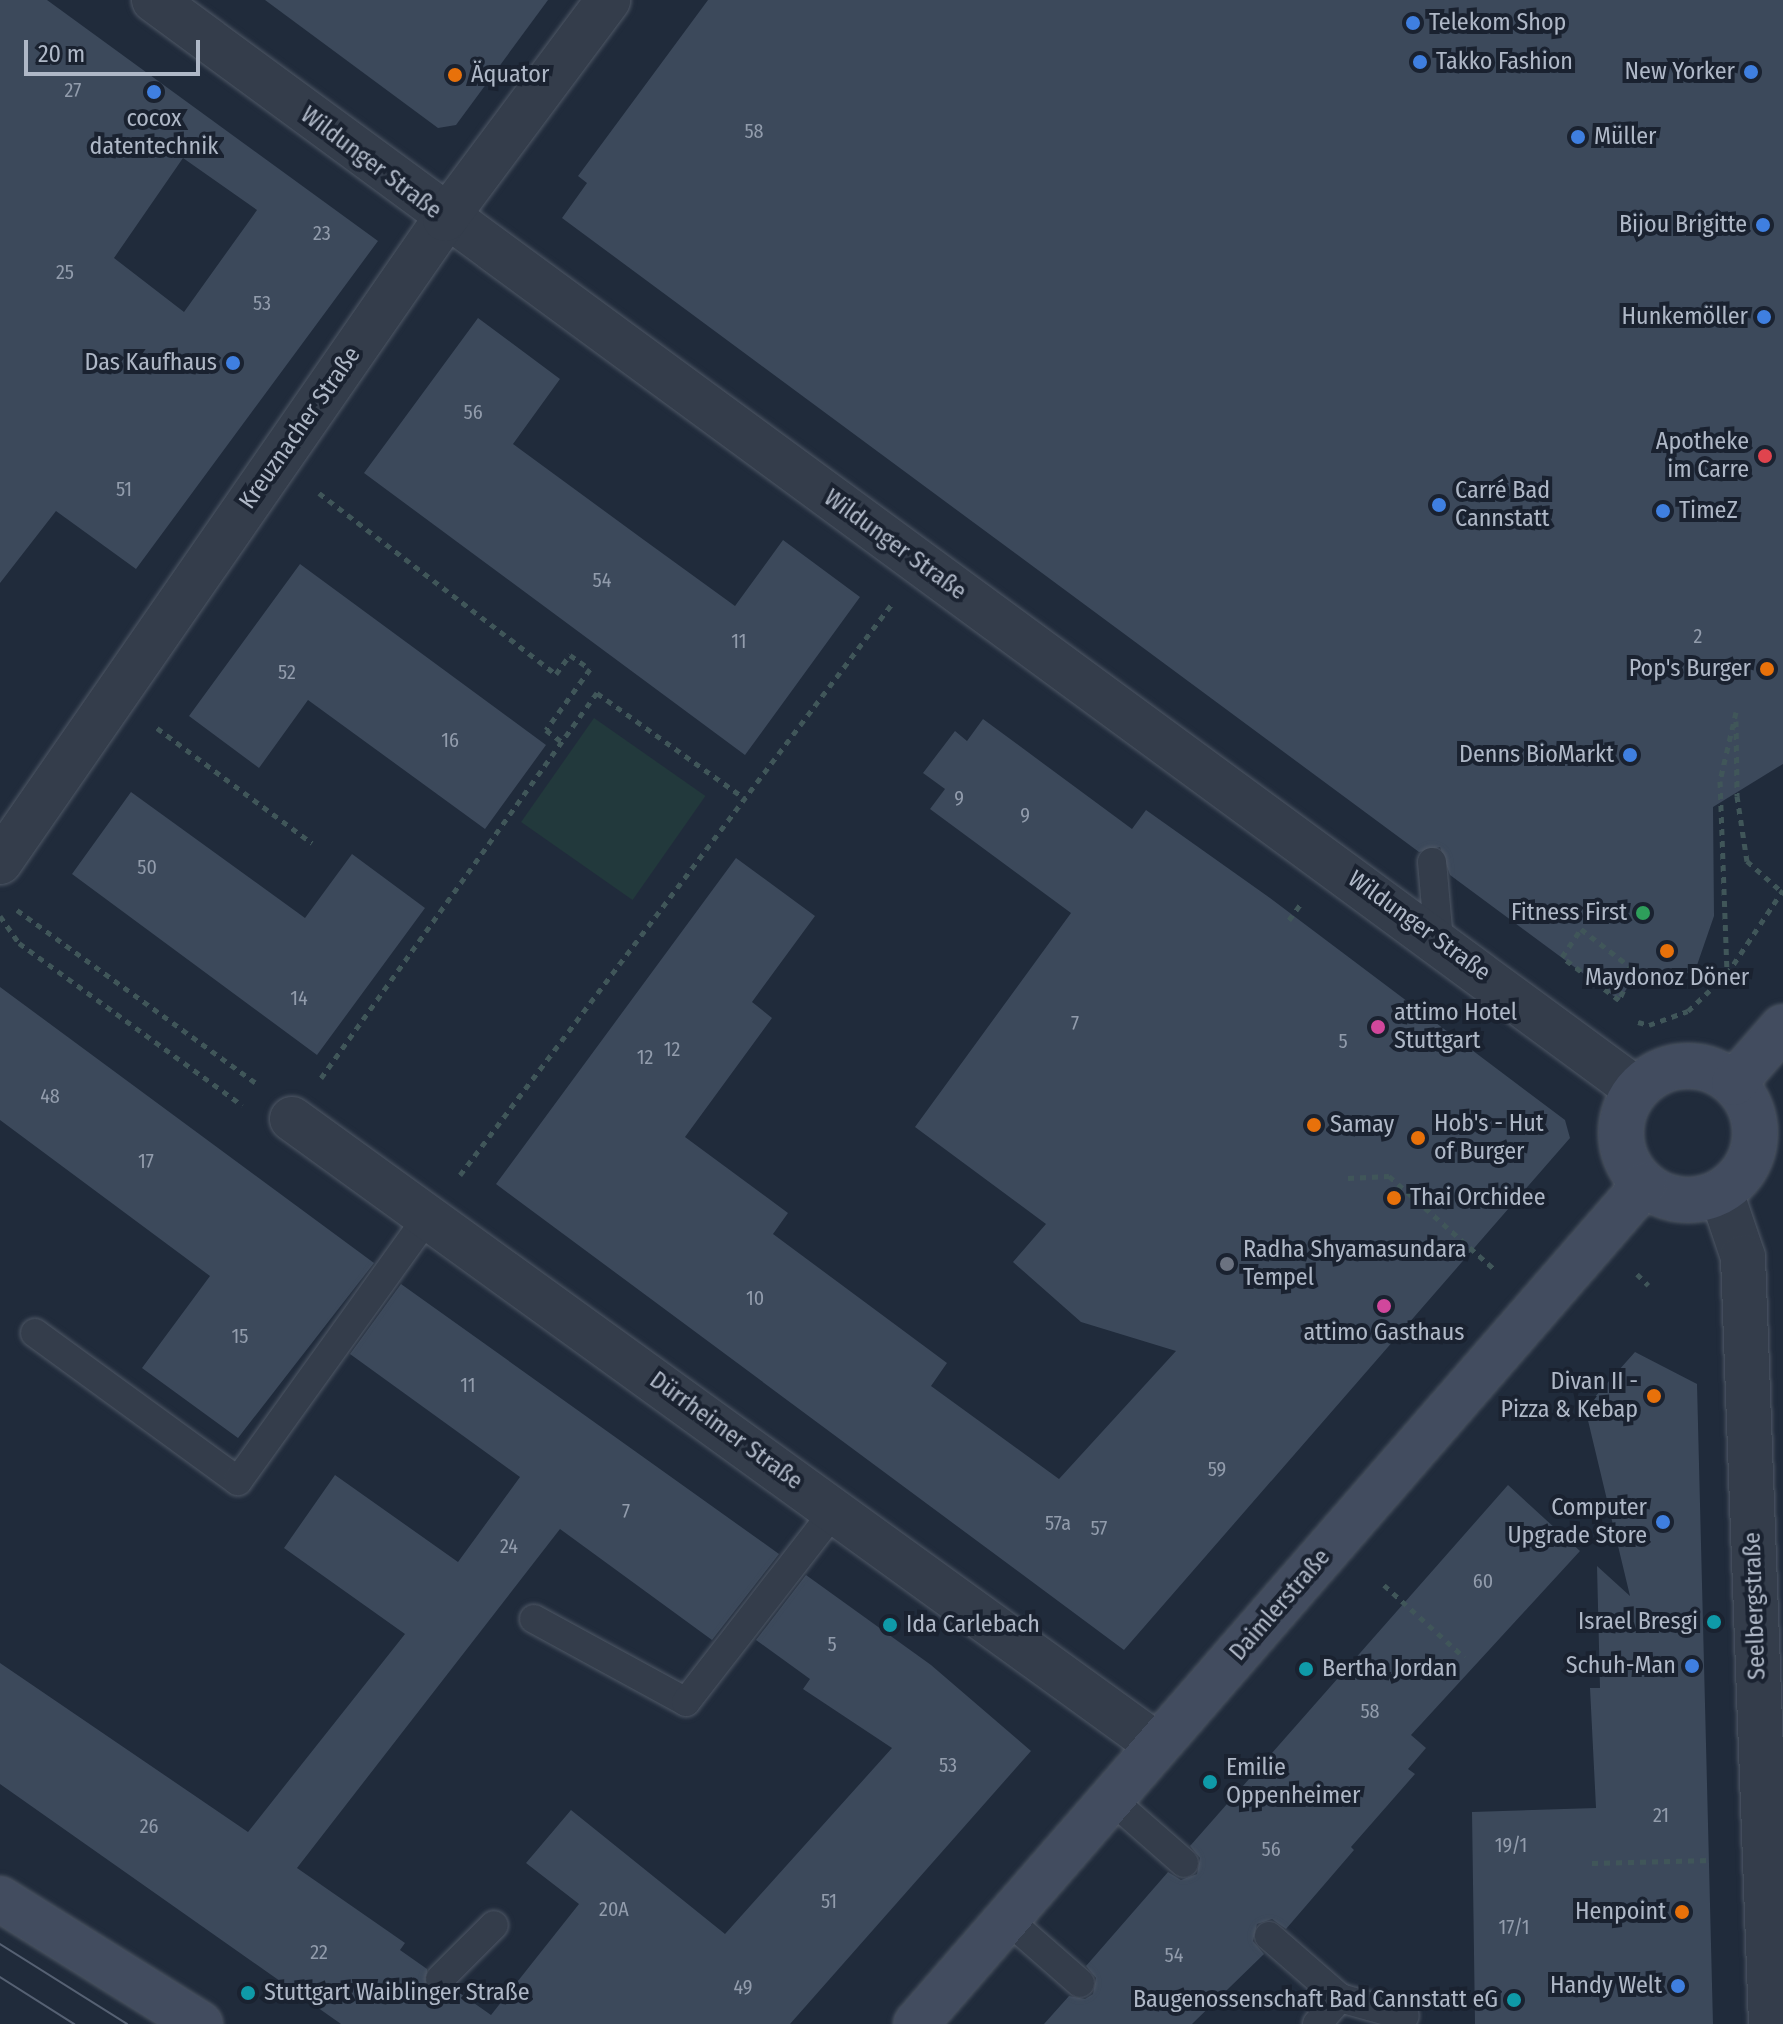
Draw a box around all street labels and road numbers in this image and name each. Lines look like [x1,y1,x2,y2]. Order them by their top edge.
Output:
street label: Wildunger Straße [295,101,447,225]
street label: Kreuznacher Straße [233,341,367,515]
street label: Wildunger Straße [818,484,972,606]
street label: Wildunger Straße [1342,865,1496,987]
street label: Dürrheimer Straße [644,1366,808,1496]
street label: Seelbergstraße [1738,1532,1772,1680]
street label: Daimlerstraße [1224,1543,1336,1667]

